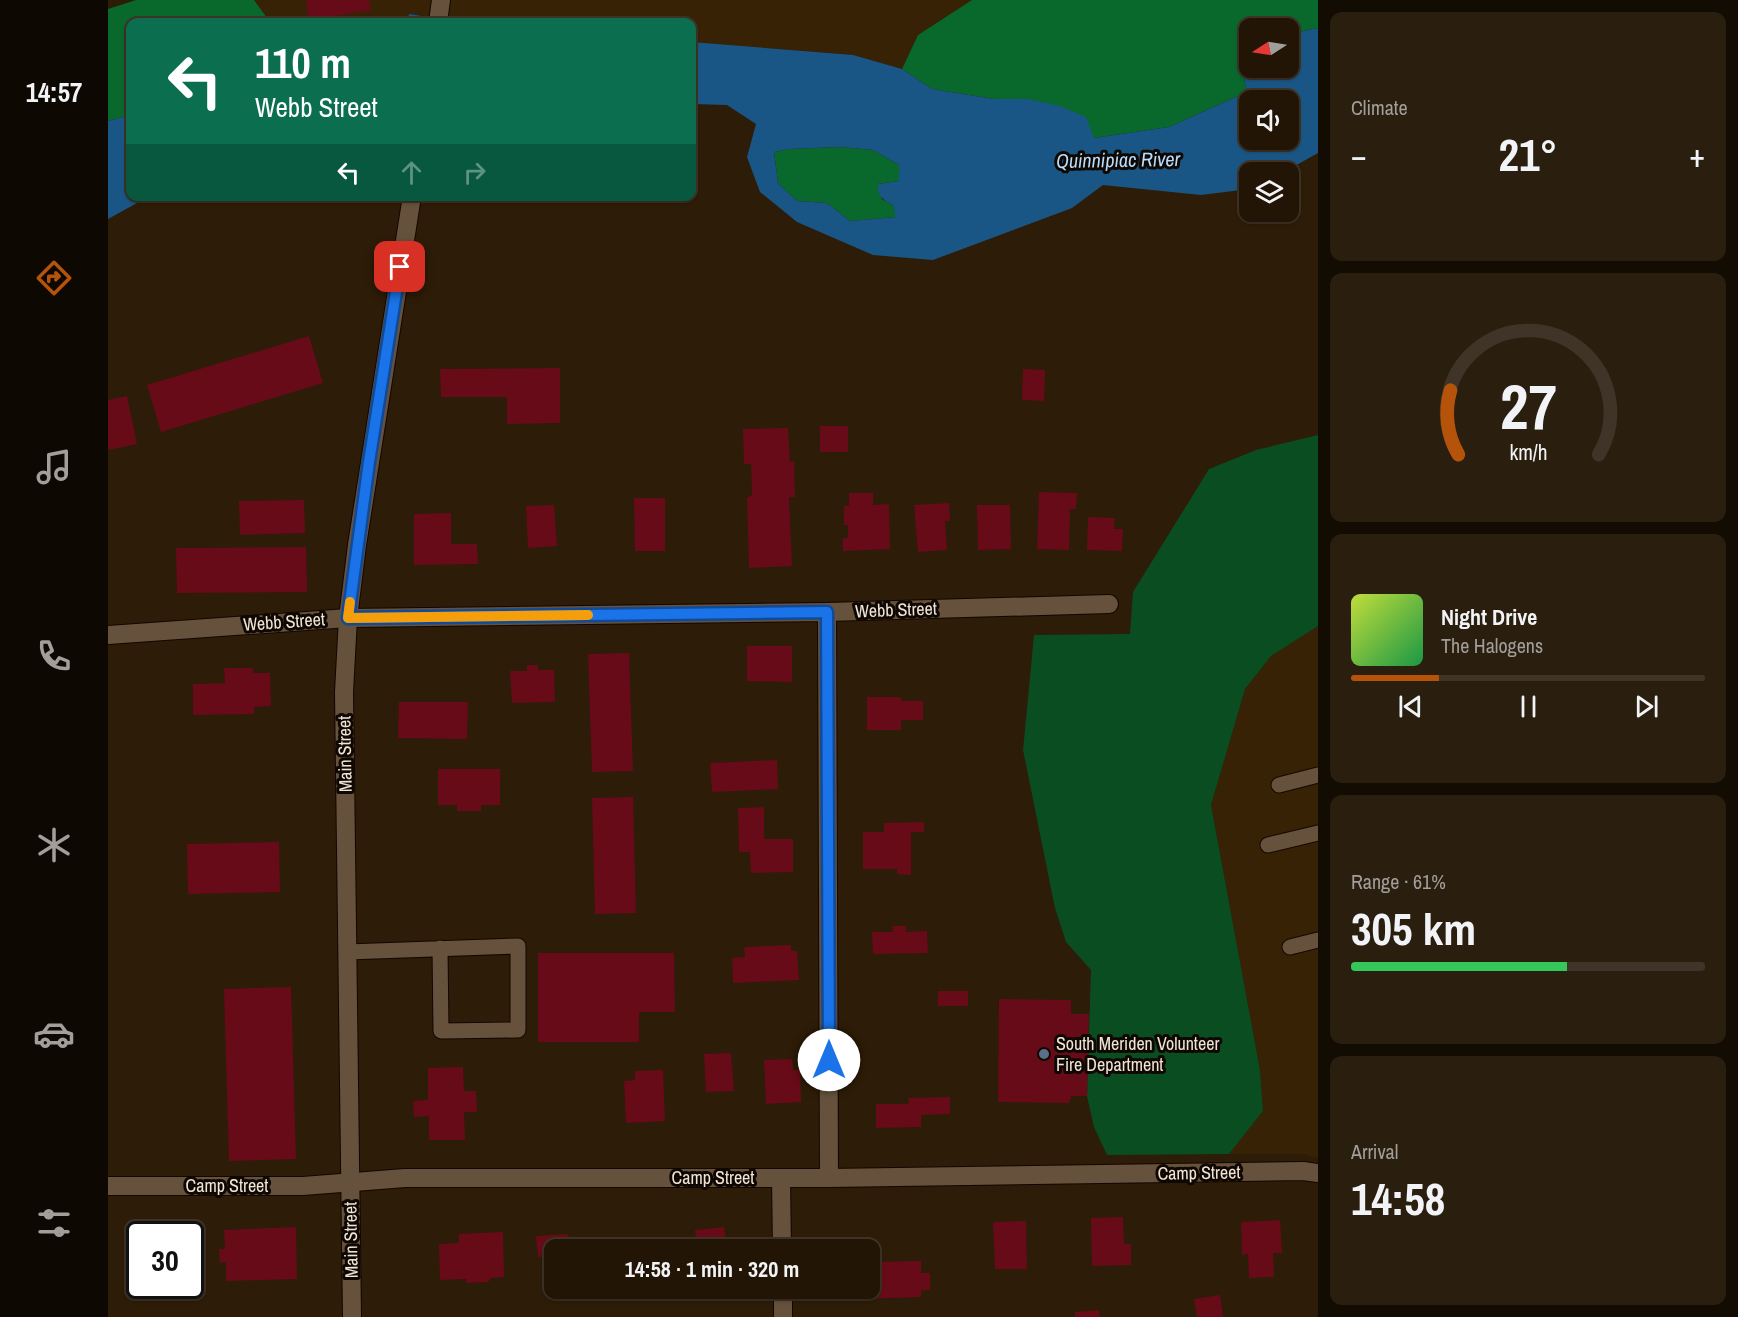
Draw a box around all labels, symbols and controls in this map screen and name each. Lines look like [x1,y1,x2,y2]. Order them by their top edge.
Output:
north arrow [1239,18,1299,78]
map controls [1239,18,1299,222]
text: 110 m [255,35,351,91]
icon: left [156,42,234,120]
text: 14:57 [26,74,82,110]
text: Webb Street [255,89,378,125]
button: sound [1239,90,1299,150]
text: Climate [1351,94,1408,121]
text: 21° [1498,124,1558,185]
text: − [1351,133,1367,177]
text: + [1689,133,1705,177]
water label: Quinnipiac River [1056,145,1181,174]
icon: left [332,156,365,189]
icon: ahead [395,156,428,189]
icon: right [458,156,491,189]
button: layers [1239,162,1299,222]
pin [374,241,425,292]
icon: arrive [383,250,416,283]
icon: directions [33,257,75,299]
text: 27 [1500,364,1556,448]
text: km/h [1509,438,1547,467]
icon: music [33,446,75,488]
street label: Webb Street [855,596,937,623]
text: Night Drive [1441,602,1537,632]
street label: Webb Street [242,606,326,637]
text: The Halogens [1441,632,1543,659]
icon: phone [33,635,75,677]
icon: previous [1394,690,1427,723]
icon: pause [1512,690,1545,723]
icon: next [1630,690,1663,723]
street label: Main Street [331,716,358,792]
icon: climate [33,824,75,866]
text: Range · 61% [1351,868,1446,895]
text: 305 km [1351,898,1476,959]
icon: car [33,1013,75,1055]
position arrow [797,1028,861,1092]
place label: South Meriden Volunteer Fire Department [1056,1031,1219,1077]
marker: South Meriden Volunteer Fire Department [1037,1047,1051,1061]
text: Arrival [1351,1138,1398,1165]
street label: Camp Street [1157,1159,1241,1186]
street label: Camp Street [672,1165,754,1190]
text: 14:58 [1351,1168,1445,1229]
street label: Camp Street [186,1173,268,1198]
icon: filters [33,1202,75,1244]
street label: Main Street [337,1202,364,1278]
speed limit sign: 30 [126,1221,204,1299]
text: 14:58 · 1 min · 320 m [625,1254,799,1284]

